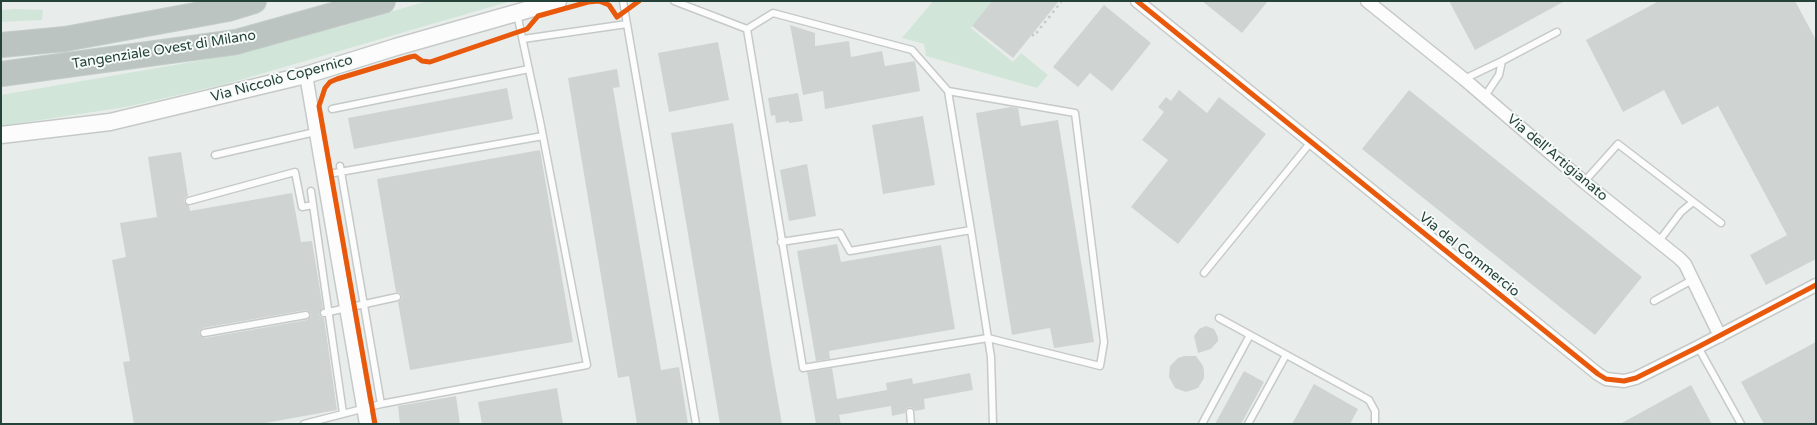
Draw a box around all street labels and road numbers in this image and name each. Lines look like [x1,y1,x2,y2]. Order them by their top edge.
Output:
street label: Tangenziale Ovest di Milano [71,27,257,73]
street label: Via Niccolò Copernico [209,52,355,106]
street label: Via dell'Artigianato [1503,111,1611,205]
street label: Via del Commercio [1415,209,1523,301]

